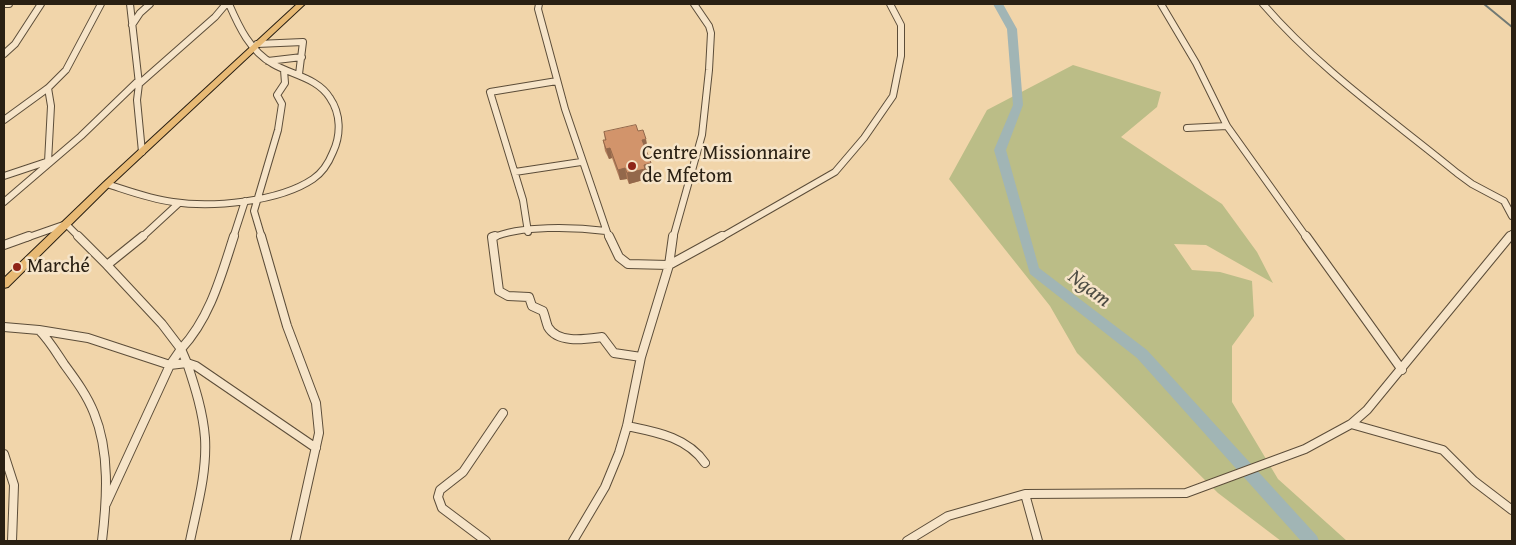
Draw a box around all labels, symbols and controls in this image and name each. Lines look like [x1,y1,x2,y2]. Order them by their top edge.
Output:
place label: Centre Missionnaire de Mfetom [642,142,811,189]
marker: Centre Missionnaire de Mfetom [626,160,638,172]
place label: Marché [27,255,90,279]
marker: Marché [11,261,23,273]
water label: Ngam [1062,265,1116,313]

